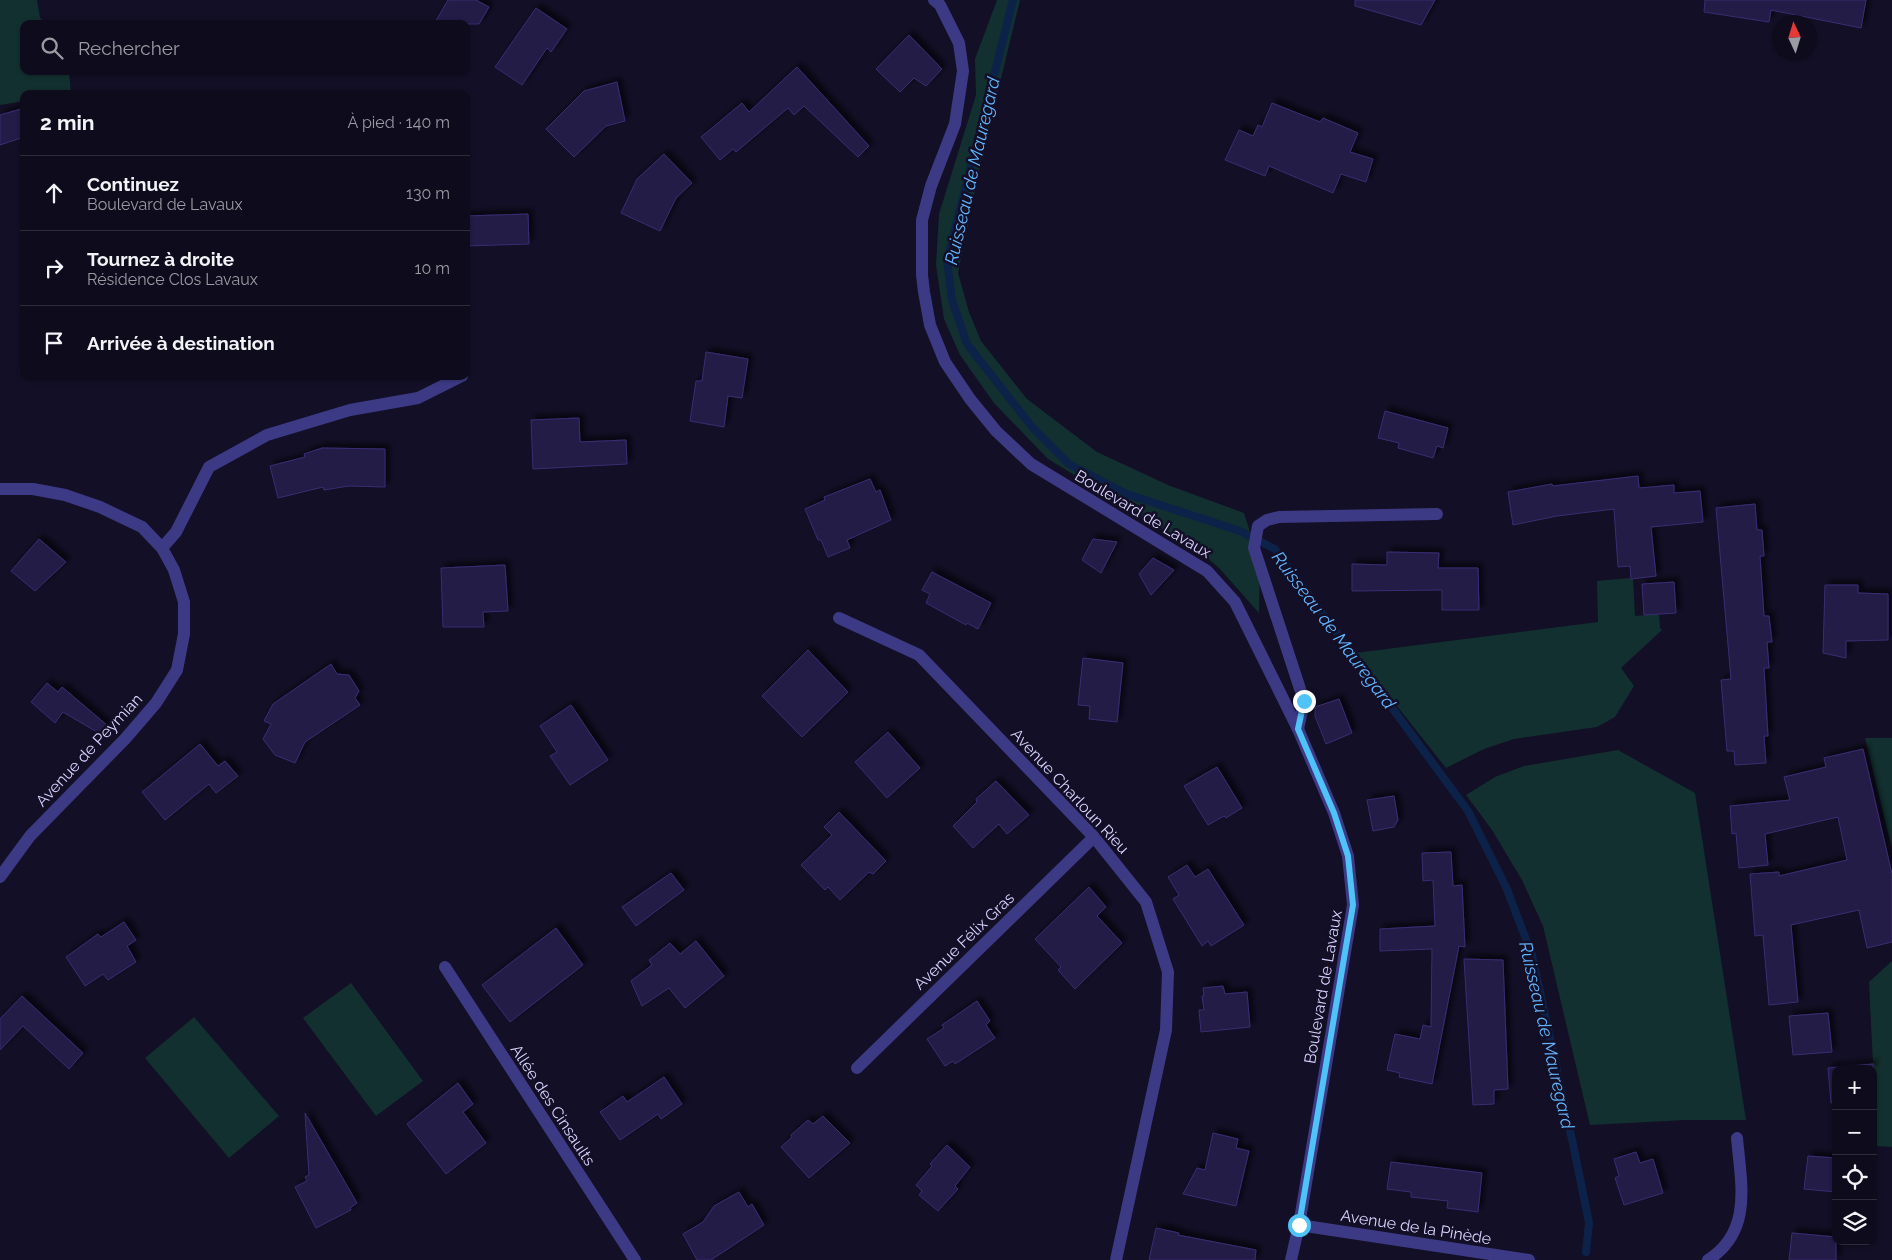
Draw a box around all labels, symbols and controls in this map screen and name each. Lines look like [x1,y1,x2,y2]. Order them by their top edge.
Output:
north arrow [1772,15,1817,60]
search box [20,20,470,75]
icon: search [38,34,66,62]
text: Rechercher [78,37,180,59]
water label: Ruisseau de Mauregard [940,74,1004,267]
text: 2 min [40,110,94,135]
text: À pied · 140 m [348,113,450,132]
text: Continuez [87,173,179,195]
icon: ahead [40,179,68,207]
text: 130 m [406,184,450,203]
text: Boulevard de Lavaux [87,195,243,214]
text: Tournez à droite [87,248,234,270]
icon: right [40,254,68,282]
text: 10 m [415,259,450,278]
text: Résidence Clos Lavaux [87,270,258,289]
icon: arrive [40,329,68,357]
text: Arrivée à destination [87,332,275,354]
street label: Boulevard de Lavaux [1071,466,1215,562]
water label: Ruisseau de Mauregard [1268,547,1401,714]
street label: Avenue de Peymian [32,690,146,810]
route end [1293,690,1316,713]
street label: Avenue Charloun Rieu [1007,724,1133,858]
street label: Avenue Félix Gras [910,888,1018,994]
street label: Boulevard de Lavaux [1300,909,1346,1065]
water label: Ruisseau de Mauregard [1515,939,1579,1132]
street label: Allée des Cinsaults [507,1041,599,1169]
map controls [1832,1065,1877,1245]
button: + [1832,1065,1877,1110]
button: − [1832,1110,1877,1155]
button: locate [1832,1155,1877,1200]
button: layers [1832,1200,1877,1245]
street label: Avenue de la Pinède [1339,1206,1493,1248]
route start [1288,1214,1311,1237]

